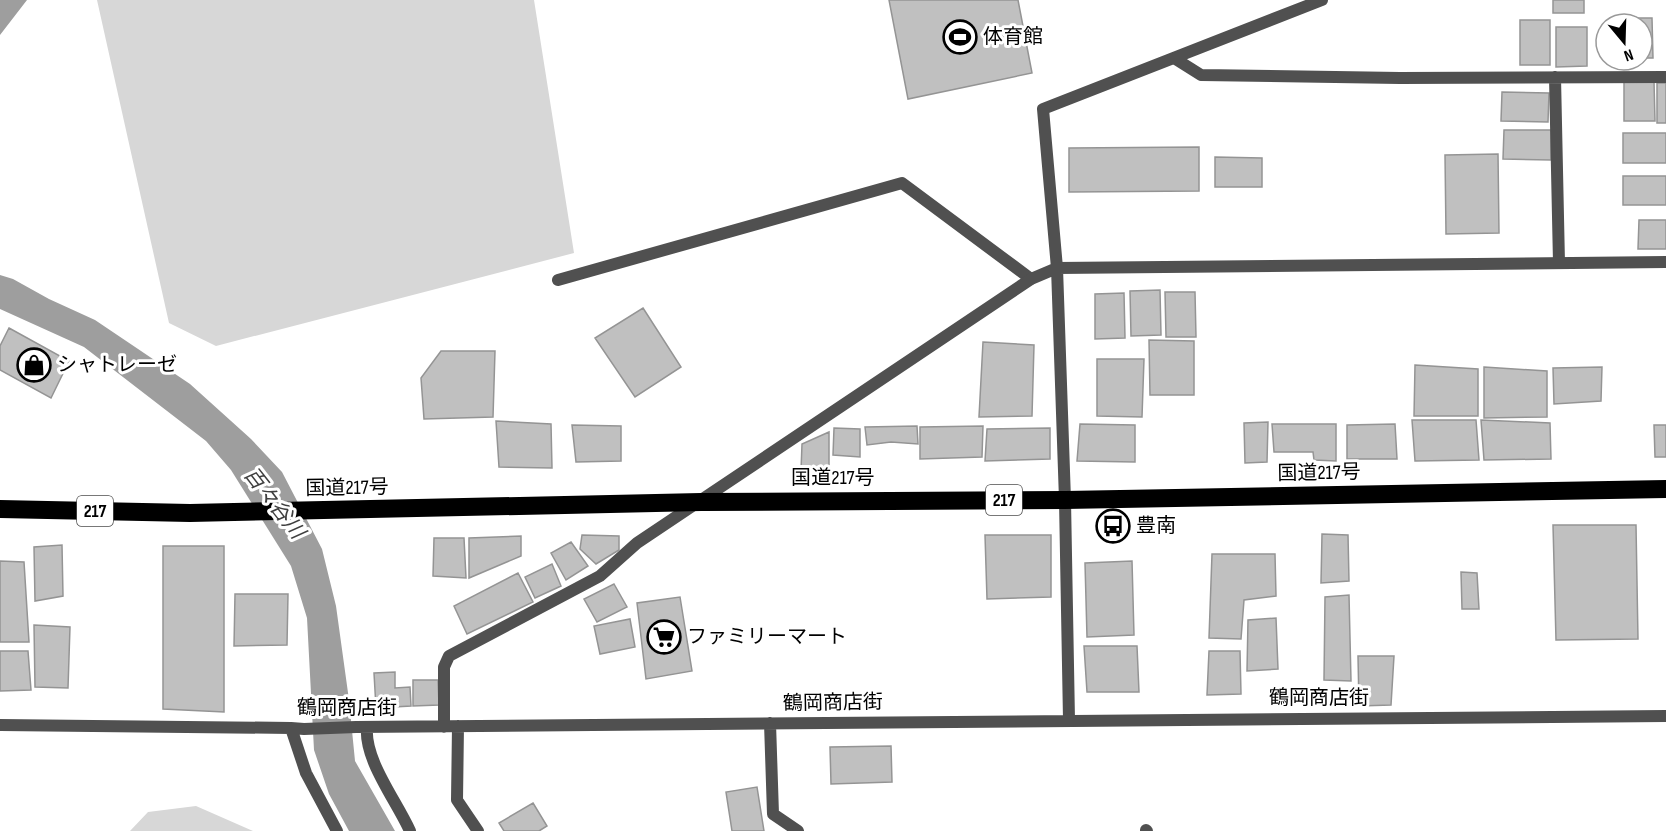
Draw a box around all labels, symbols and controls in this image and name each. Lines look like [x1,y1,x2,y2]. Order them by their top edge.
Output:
north arrow [1594,12,1654,72]
sports icon: 体育館 [942,19,978,55]
place label: 体育館 [983,25,1043,49]
text: N [1621,44,1636,65]
shop icon: シャトレーゼ [16,347,52,383]
place label: シャトレーゼ [57,353,177,377]
street label: 国道217号 [1277,460,1361,486]
water label: 百々谷川 [238,462,311,545]
street label: 国道217号 [791,466,875,490]
street label: 国道217号 [305,475,389,501]
road number: 217 [986,485,1022,515]
road number: 217 [77,496,113,526]
bus stop icon: 豊南 [1095,508,1131,544]
place label: 豊南 [1136,514,1176,538]
supermarket icon: ファミリーマート [646,619,682,655]
place label: ファミリーマート [687,625,847,649]
street label: 鶴岡商店街 [1269,686,1369,710]
street label: 鶴岡商店街 [783,690,883,716]
street label: 鶴岡商店街 [297,696,397,720]

